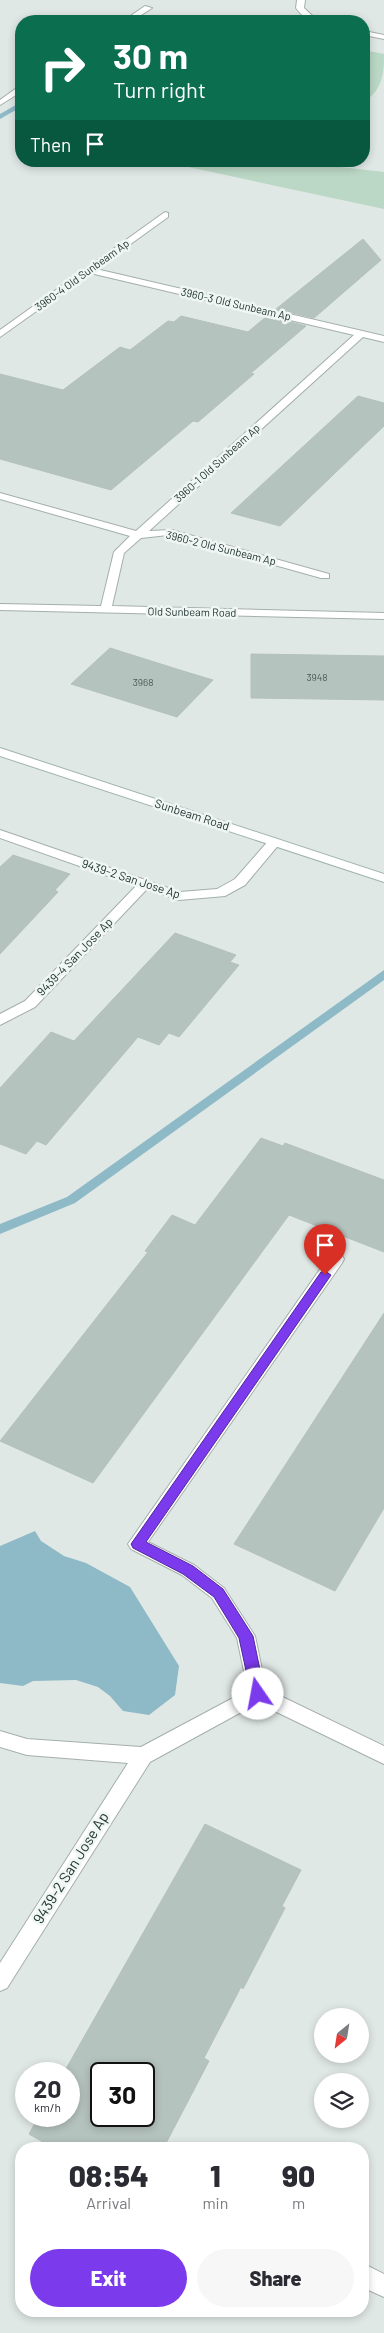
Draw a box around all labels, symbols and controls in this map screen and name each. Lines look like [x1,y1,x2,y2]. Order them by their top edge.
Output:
text: 30 m [113,34,188,76]
icon: right [30,35,95,100]
text: Turn right [113,76,206,102]
icon: arrive [81,130,109,158]
text: Then [30,133,71,156]
street label: 3960-4 Old Sunbeam Ap [32,236,131,313]
street label: 3960-3 Old Sunbeam Ap [180,285,292,323]
street label: 3960-1 Old Sunbeam Ap [171,421,262,505]
street label: 3960-2 Old Sunbeam Ap [165,528,277,567]
street label: Old Sunbeam Road [148,604,237,619]
house number: 3948 [306,671,328,683]
house number: 3968 [133,676,153,688]
street label: Sunbeam Road [153,795,231,833]
street label: 9439-2 San Jose Ap [80,856,182,901]
street label: 9439-4 San Jose Ap [33,914,115,998]
pin [304,1224,346,1275]
icon: arrive [311,1231,339,1259]
position arrow [231,1667,283,1719]
street label: 9439-2 San Jose Ap [28,1808,112,1927]
north arrow [314,2008,369,2062]
map controls [314,2008,369,2128]
speed limit sign: 30 [90,2062,155,2127]
text: 20 [33,2073,62,2103]
button: layers [314,2073,369,2128]
text: km/h [34,2100,61,2114]
text: 08:54 [69,2157,149,2193]
text: 1 [210,2157,221,2193]
text: 90 [282,2157,315,2193]
text: Arrival [86,2193,131,2212]
text: min [202,2193,228,2212]
text: m [292,2193,305,2212]
button: Exit [30,2249,187,2307]
button: Share [197,2249,354,2307]

